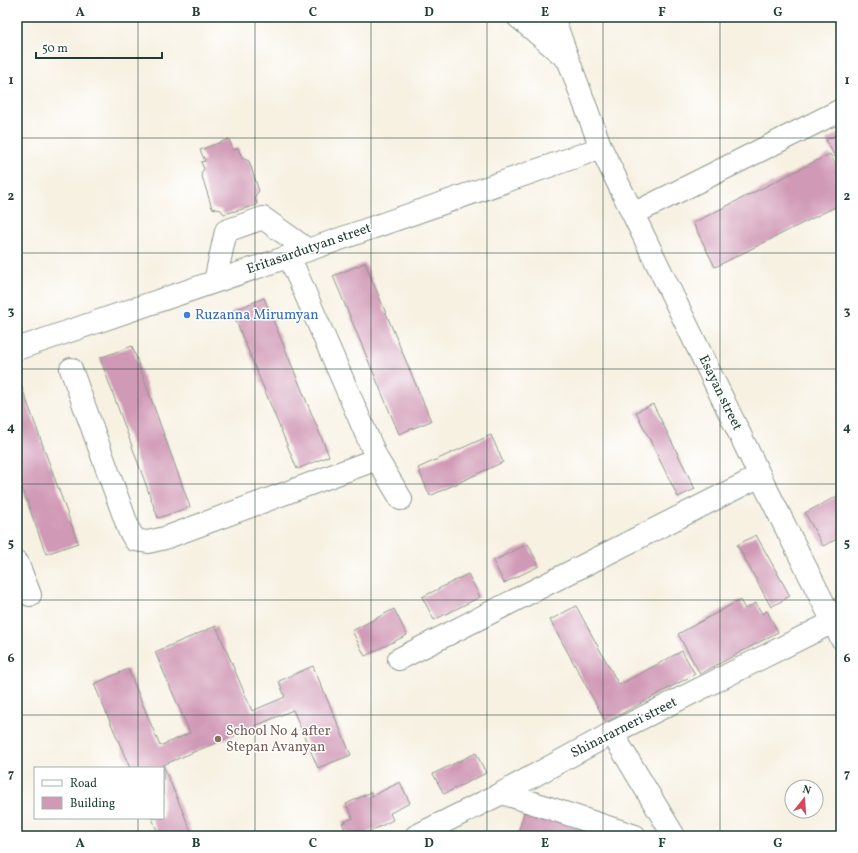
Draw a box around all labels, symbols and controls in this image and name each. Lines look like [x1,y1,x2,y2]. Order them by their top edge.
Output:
text: A [75,4,85,22]
text: B [192,4,201,22]
text: C [309,4,317,22]
text: D [424,4,434,22]
text: E [541,4,549,22]
text: F [658,4,666,22]
text: G [773,4,783,22]
scale bar [36,34,162,60]
text: 50 m [42,41,68,57]
text: 1 [8,72,14,90]
text: 1 [844,72,850,90]
text: 2 [8,188,15,206]
text: 2 [844,188,851,206]
street label: Eritasardutyan street [244,219,374,279]
text: 3 [8,303,15,321]
text: 3 [844,303,851,321]
place label: Ruzanna Mirumyan [195,306,319,325]
marker: Ruzanna Mirumyan [182,310,192,320]
street label: Esayan street [694,352,746,434]
text: 4 [7,419,15,437]
text: 4 [843,419,851,437]
text: 5 [8,535,14,553]
text: 5 [844,535,850,553]
text: 6 [7,650,15,668]
text: 6 [843,650,851,668]
street label: Shinararneri street [567,693,681,763]
place label: School No 4 after Stepan Avanyan [226,722,331,757]
marker: School No 4 after Stepan Avanyan [213,734,223,744]
text: 7 [8,766,14,784]
text: 7 [844,766,850,784]
legend [34,767,164,819]
text: Road [70,776,97,792]
north arrow [784,779,824,819]
text: N [800,783,813,799]
text: Building [70,796,115,812]
text: A [75,835,85,853]
text: B [192,835,201,853]
text: C [309,835,317,853]
text: D [424,835,434,853]
text: E [541,835,549,853]
text: F [658,835,666,853]
text: G [773,835,783,853]

